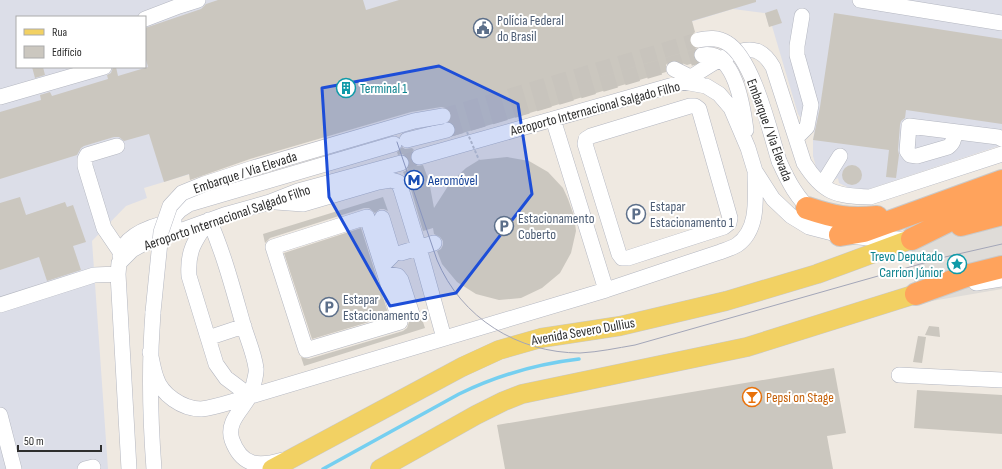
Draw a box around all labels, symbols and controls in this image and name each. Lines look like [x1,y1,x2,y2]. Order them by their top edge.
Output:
place label: Polícia Federal do Brasil [497,12,564,45]
legend [16,16,146,68]
public building icon: Polícia Federal do Brasil [472,17,494,39]
text: Rua [52,25,68,40]
text: Edifício [52,45,82,60]
building icon: Terminal 1 [335,77,357,99]
street label: Embarque / Via Elevada [743,77,796,184]
street label: Aeroporto Internacional Salgado Filho [507,78,682,140]
place label: Terminal 1 [360,80,407,97]
street label: Embarque / Via Elevada [191,148,299,197]
metro station icon: Aeromóvel [403,169,425,191]
place label: Aeromóvel [427,172,478,189]
street label: Aeroporto Internacional Salgado Filho [141,181,313,254]
place label: Estapar Estacionamento 1 [650,198,734,231]
parking icon: Estapar Estacionamento 1 [625,203,647,225]
place label: Estacionamento Coberto [518,210,595,243]
parking icon: Estacionamento Coberto [493,215,515,237]
place label: Trevo Deputado Carrion Júnior [870,248,943,281]
place icon: Trevo Deputado Carrion Júnior [946,253,968,275]
place label: Estapar Estacionamento 3 [343,291,428,324]
parking icon: Estapar Estacionamento 3 [318,296,340,318]
street label: Avenida Severo Dullius [529,314,636,349]
bar icon: Pepsi on Stage [741,386,763,408]
place label: Pepsi on Stage [766,389,834,406]
scale bar [18,427,101,453]
text: 50 m [24,434,44,449]

